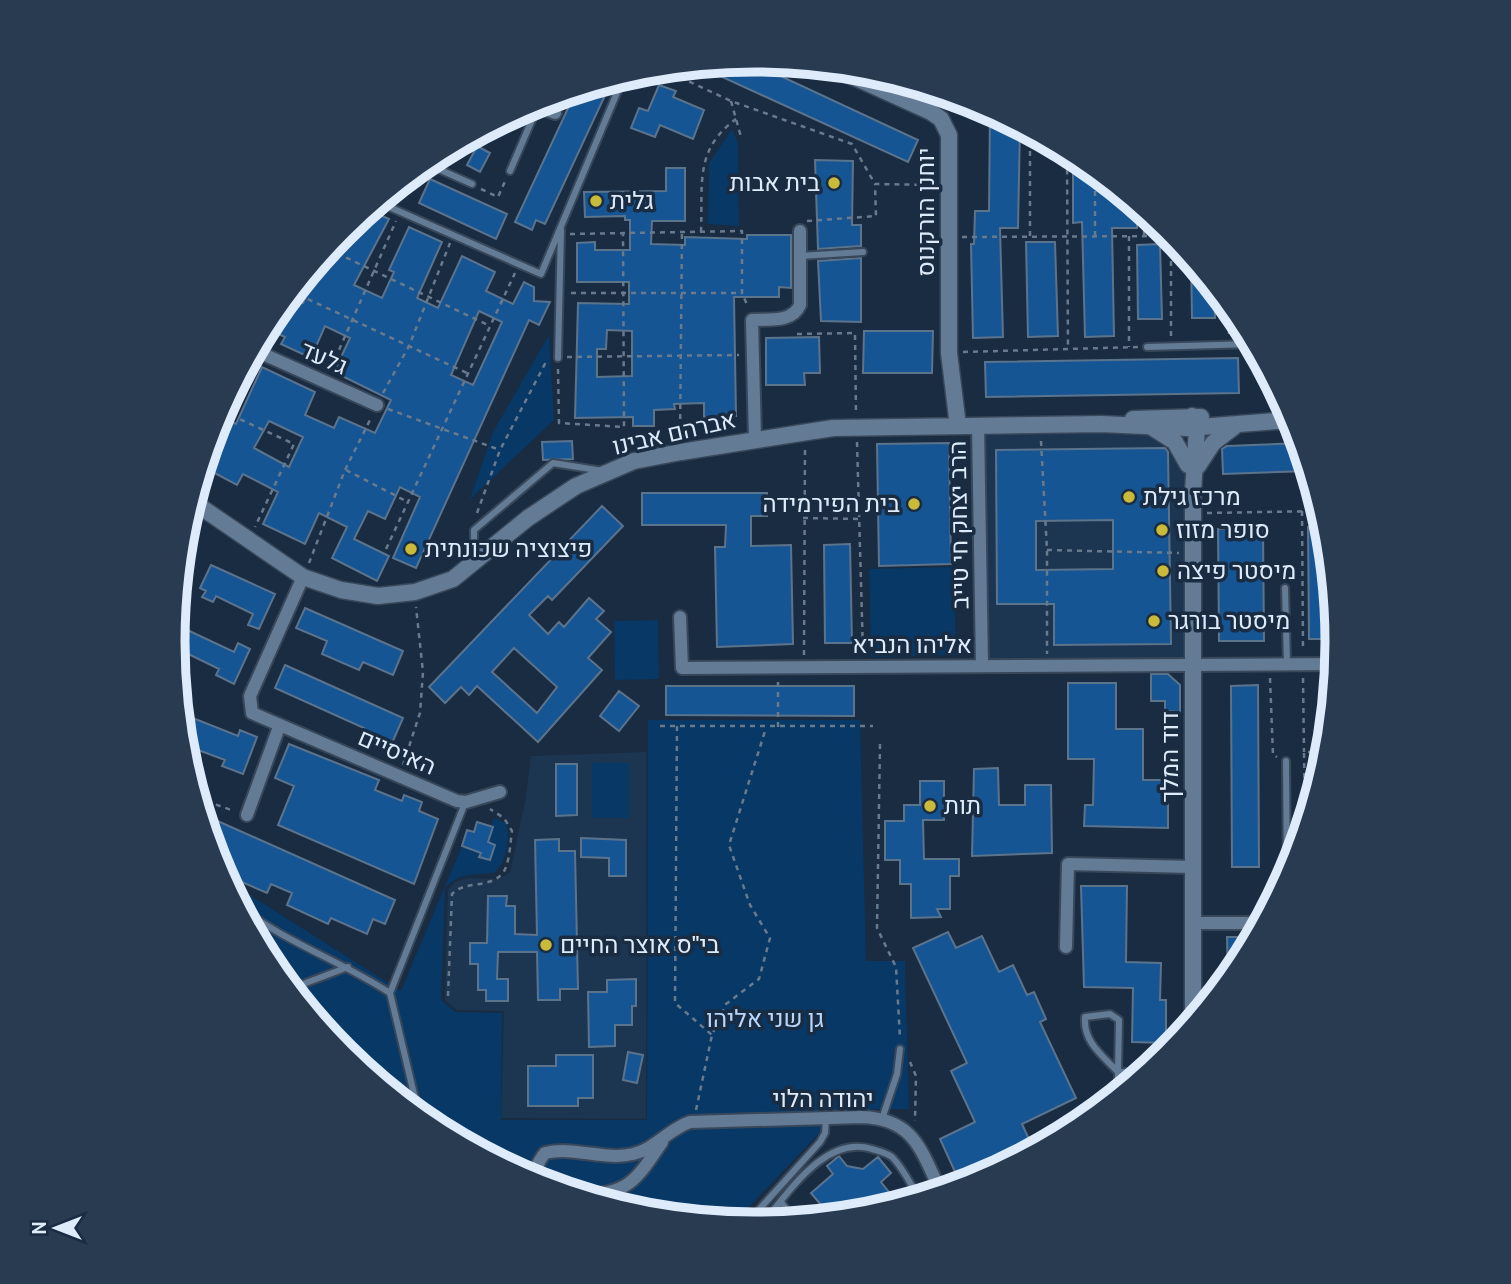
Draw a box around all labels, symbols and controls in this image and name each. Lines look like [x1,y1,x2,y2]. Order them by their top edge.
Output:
street label: יוחנן הורקנוס [911,148,940,276]
place label: בית אבות [730,168,820,197]
marker: בית אבות [826,175,842,191]
place label: גלית [610,186,654,215]
marker: גלית [588,193,604,209]
street label: גלעד [296,335,352,381]
street label: אברהם אבינו [609,404,738,461]
street label: הרב יצחק חי טייב [943,441,974,609]
place label: מרכז גילת [1143,482,1241,511]
place label: בית הפירמידה [762,489,900,518]
marker: מרכז גילת [1121,489,1137,505]
marker: בית הפירמידה [906,496,922,512]
place label: סופר מזוז [1176,515,1270,544]
marker: סופר מזוז [1154,522,1170,538]
place label: פיצוציה שכונתית [425,534,592,563]
marker: פיצוציה שכונתית [403,541,419,557]
place label: מיסטר פיצה [1177,556,1296,585]
marker: מיסטר פיצה [1155,563,1171,579]
place label: מיסטר בורגר [1168,606,1290,635]
marker: מיסטר בורגר [1146,613,1162,629]
street label: אליהו הנביא [852,630,972,659]
street label: דוד המלך [1155,711,1184,803]
street label: האיסיים [354,722,441,781]
place label: תות [944,791,981,820]
marker: תות [922,798,938,814]
place label: בי"ס אוצר החיים [560,930,720,959]
marker: בי"ס אוצר החיים [538,937,554,953]
park label: גן שני אליהו [706,1004,824,1033]
street label: יהודה הלוי [772,1084,874,1113]
north arrow [21,1193,91,1263]
text: N [28,1221,51,1235]

